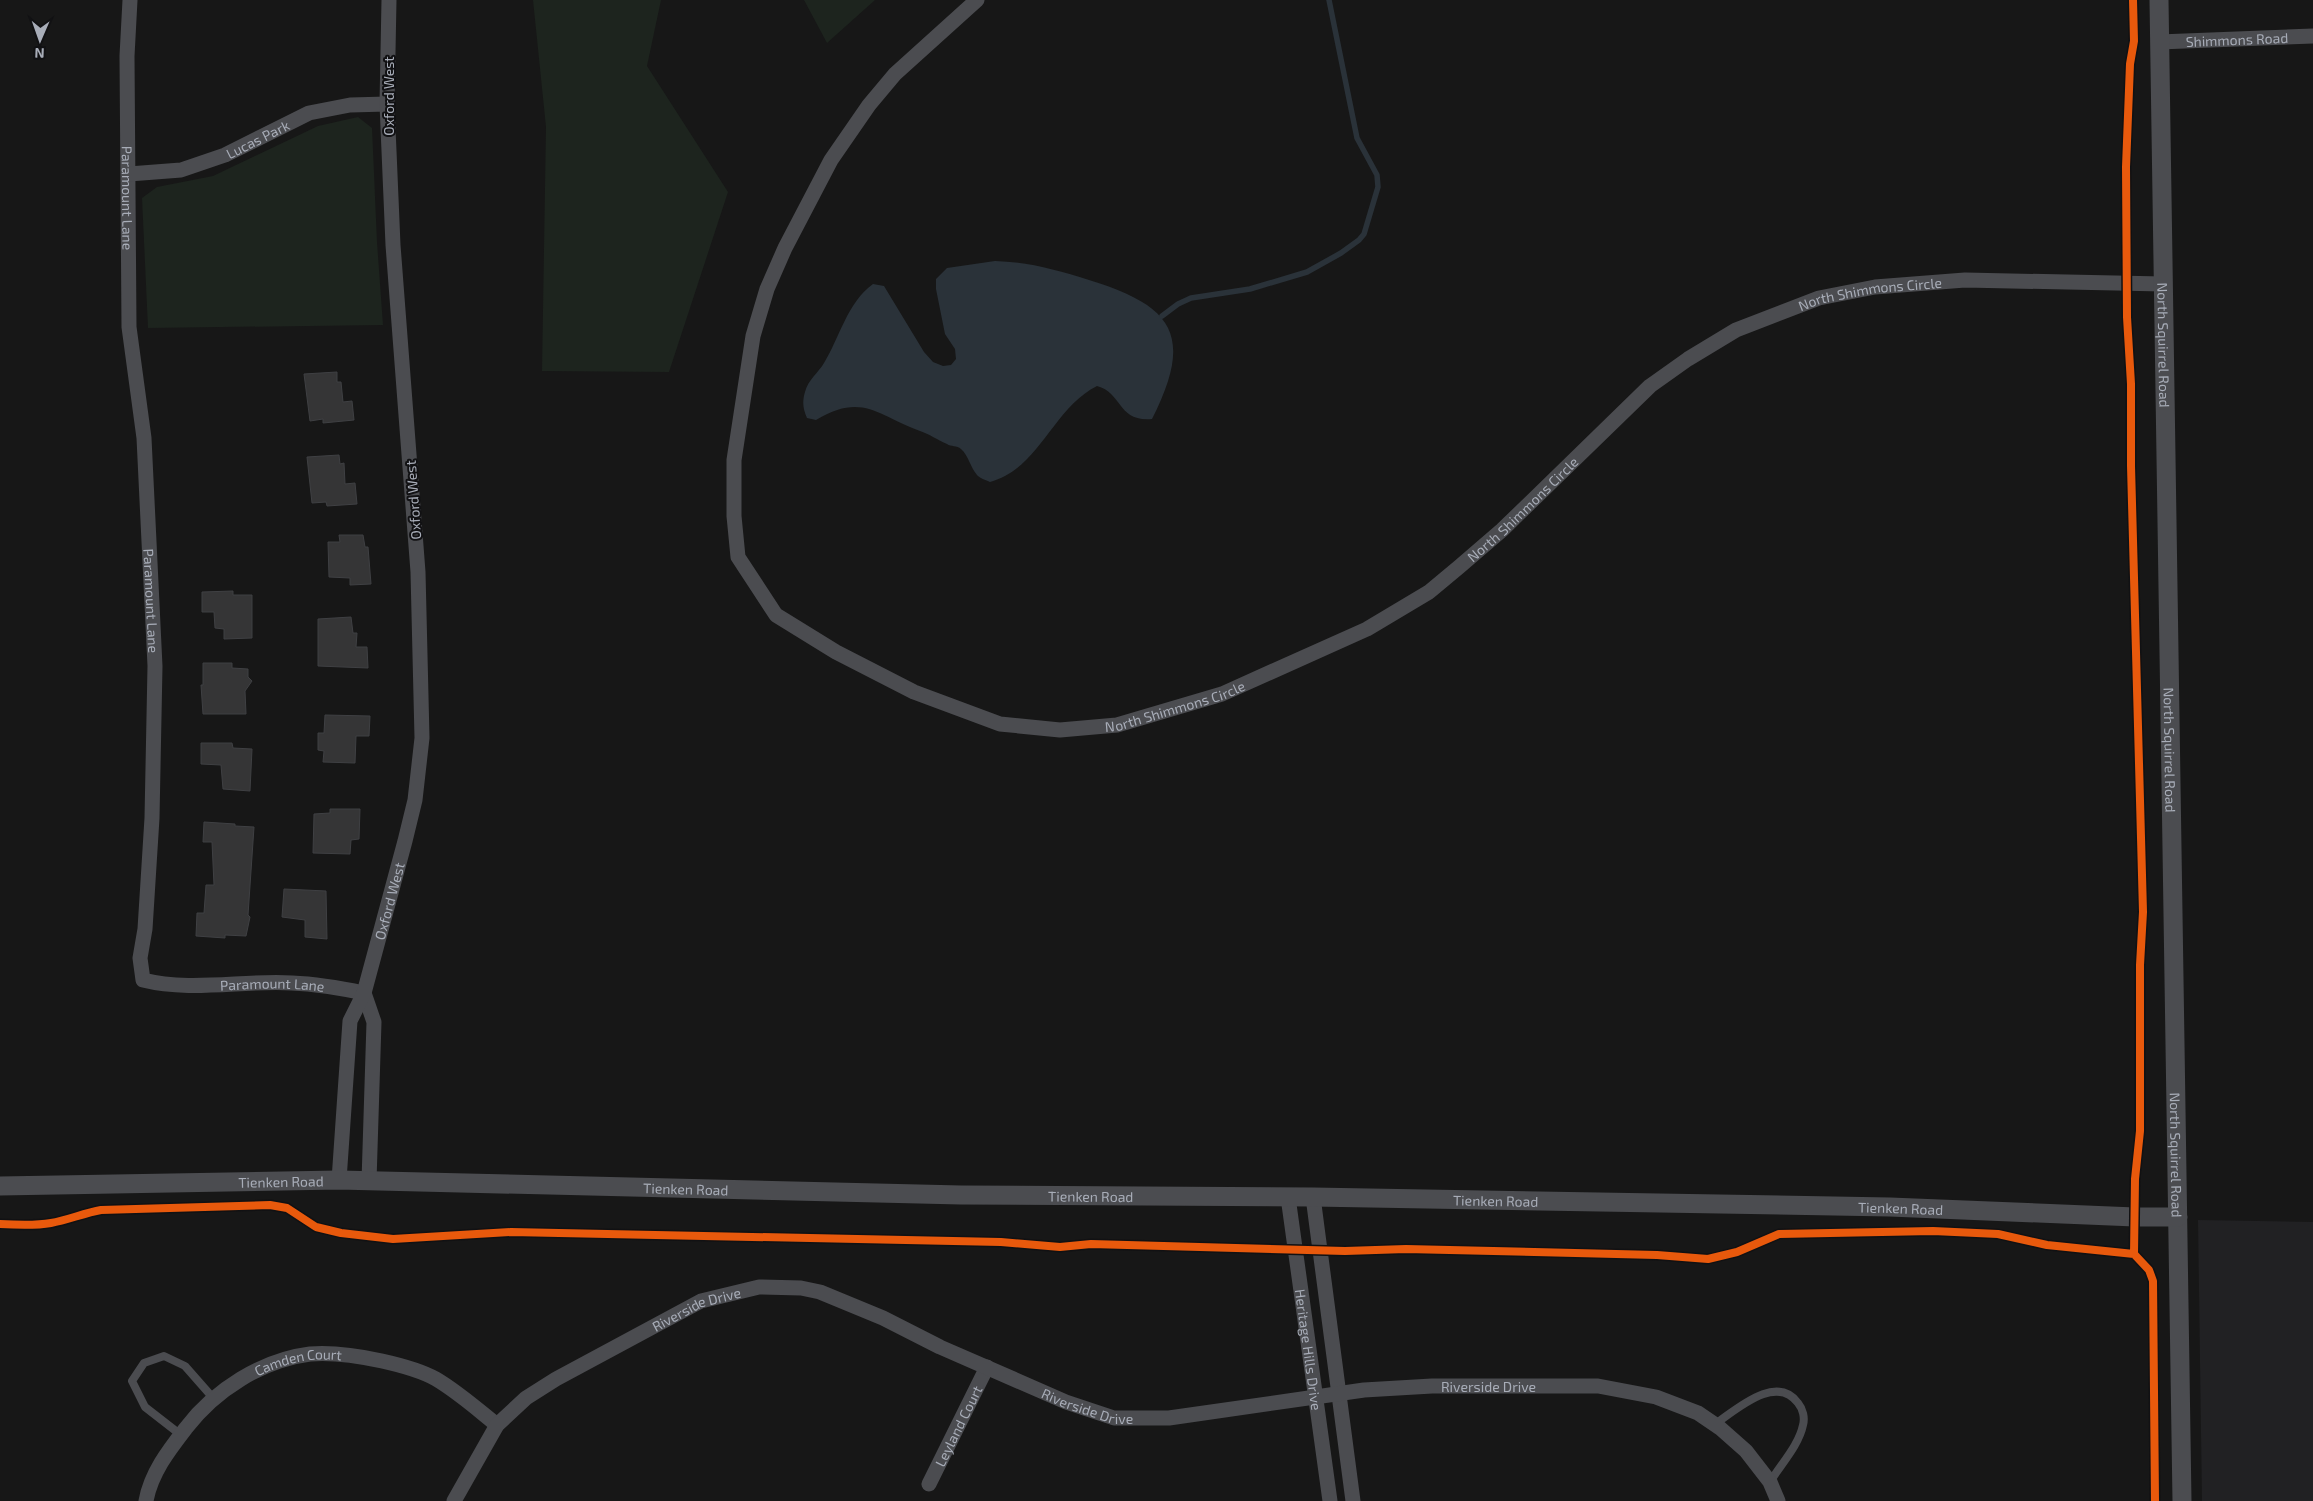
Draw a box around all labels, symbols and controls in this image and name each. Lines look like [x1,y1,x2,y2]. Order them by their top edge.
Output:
north arrow [15,15,65,65]
street label: Shimmons Road [2185,28,2289,49]
text: N [34,45,45,62]
street label: Oxford West [380,56,397,136]
street label: Lucas Park [223,116,292,162]
street label: Paramount Lane [119,146,137,250]
street label: North Shimmons Circle [1796,273,1943,314]
street label: North Squirrel Road [2155,282,2174,408]
street label: North Shimmons Circle [1463,453,1581,565]
street label: Oxford West [402,460,424,540]
street label: Paramount Lane [141,548,163,653]
street label: North Shimmons Circle [1104,676,1248,735]
street label: North Squirrel Road [2161,687,2180,813]
street label: Oxford West [370,860,407,942]
street label: Paramount Lane [220,974,326,994]
street label: North Squirrel Road [2167,1092,2186,1218]
street label: Tienken Road [238,1172,324,1190]
street label: Tienken Road [643,1179,729,1198]
street label: Tienken Road [1048,1187,1133,1204]
street label: Tienken Road [1453,1191,1539,1209]
street label: Tienken Road [1858,1198,1944,1218]
street label: Riverside Drive [649,1283,742,1334]
street label: Heritage Hills Drive [1292,1288,1326,1411]
street label: Camden Court [251,1345,342,1379]
street label: Riverside Drive [1441,1378,1536,1395]
street label: Leyland Court [931,1383,985,1469]
street label: Riverside Drive [1039,1384,1133,1427]

